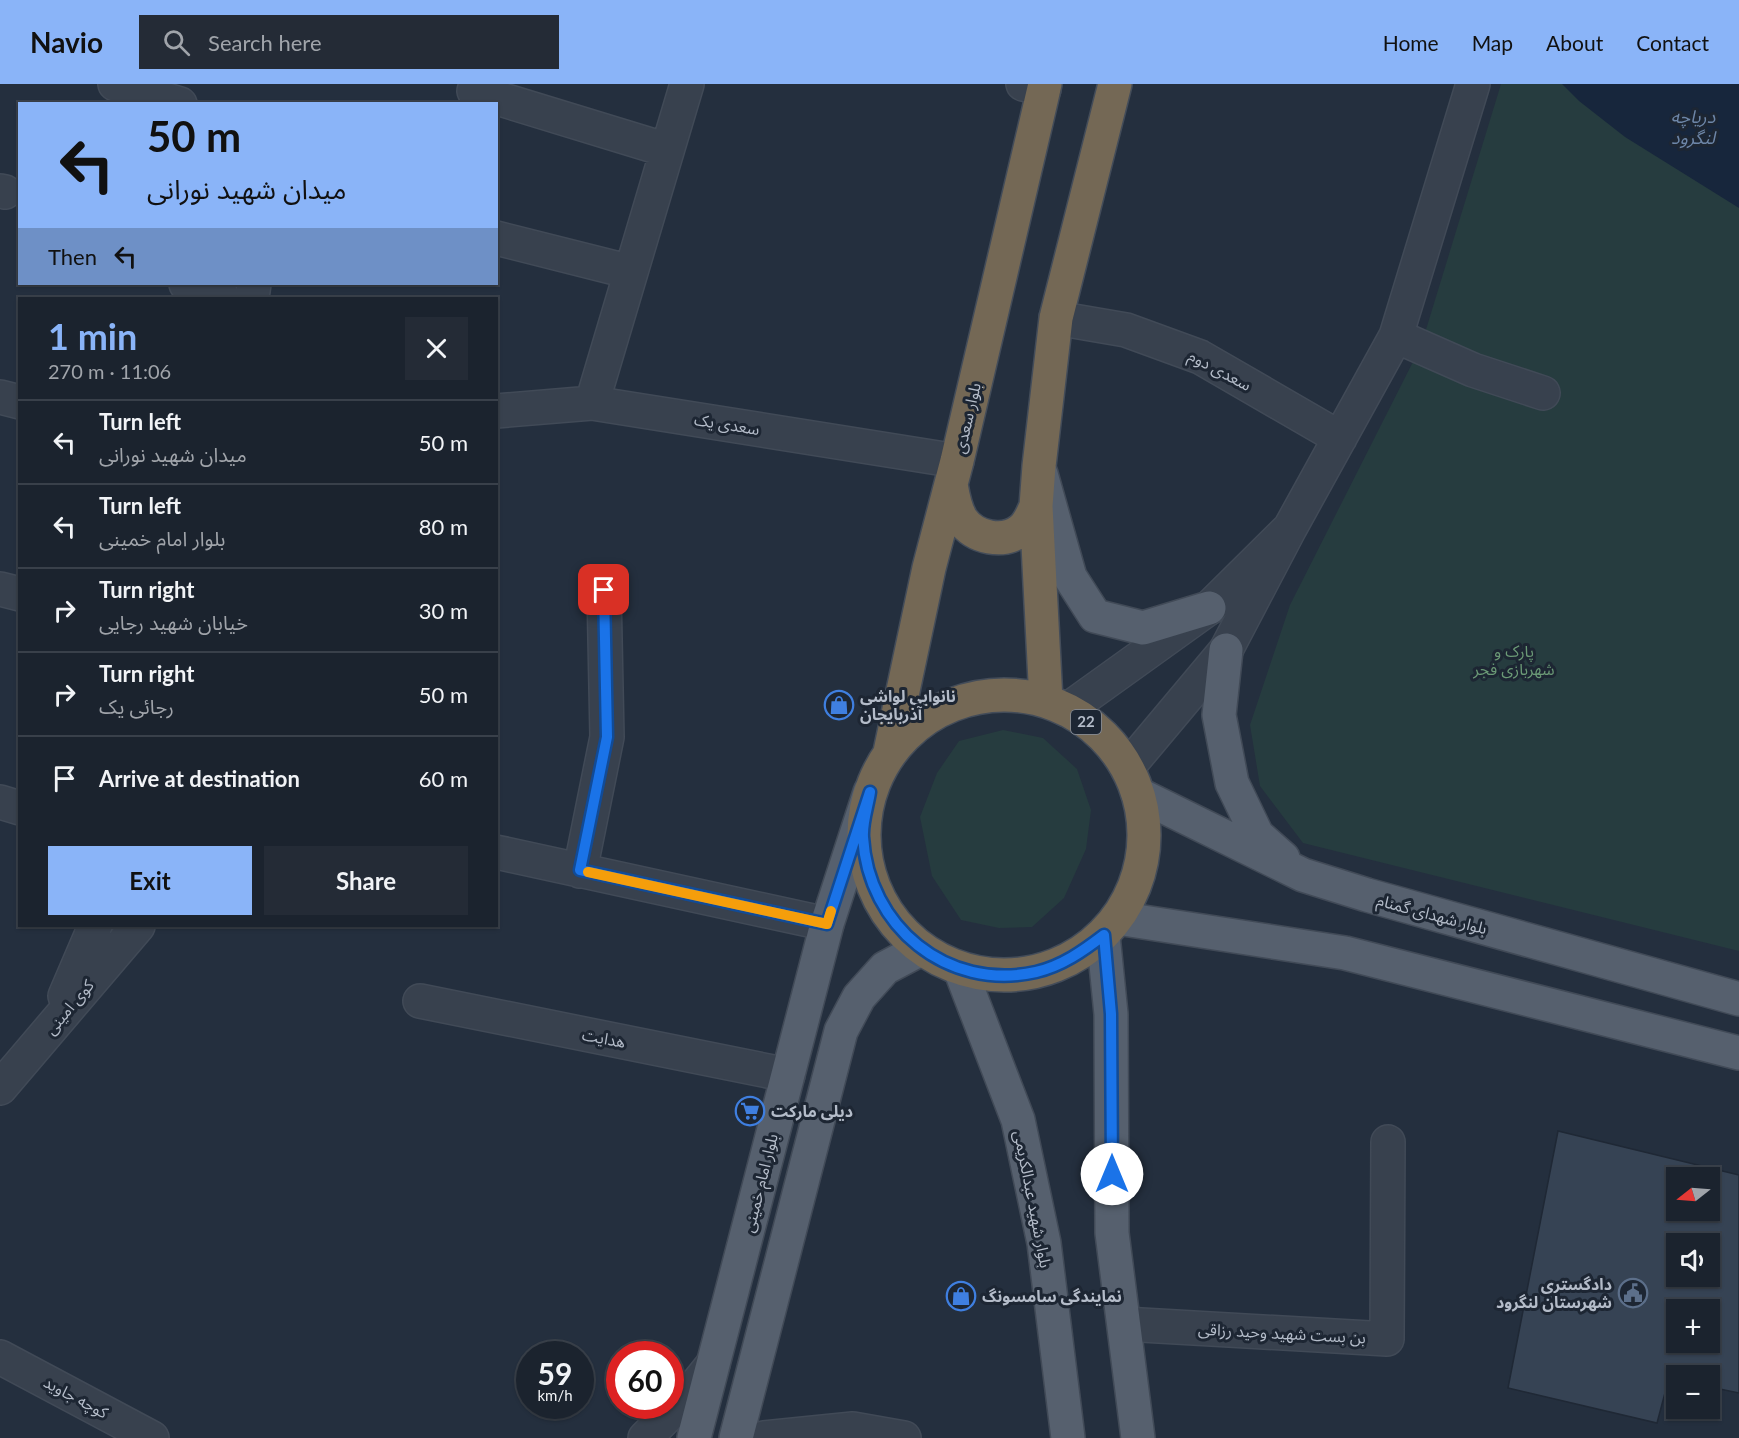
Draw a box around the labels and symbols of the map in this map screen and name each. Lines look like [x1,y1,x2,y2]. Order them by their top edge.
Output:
water label: دریاچه لنگرود [1671,105,1717,149]
street label: سعدی دوم [1184,345,1255,397]
street label: بلوار سعدی [949,381,985,455]
street label: سعدی یک [693,409,761,439]
pin [578,564,629,615]
park label: پارک و شهربازی فجر [1472,641,1555,679]
place label: نانوایی لواشی آذربایجان [860,686,956,724]
shop icon: نانوایی لواشی آذربایجان [823,689,855,721]
road number: 22 [1071,710,1101,734]
street label: بلوار شهدای گمنام [1374,890,1489,941]
street label: کوی امینی [40,975,98,1039]
street label: هدایت [581,1024,627,1051]
supermarket icon: دیلی مارکت [734,1095,766,1127]
place label: دیلی مارکت [771,1101,853,1121]
street label: بلوار شهید عبدالکریمی [1010,1129,1056,1269]
street label: بلوار امام خمینی [738,1132,785,1235]
position arrow [1080,1142,1144,1206]
north arrow [1666,1167,1720,1221]
place label: دادگستری شهرستان لنگرود [1496,1274,1612,1312]
public building icon: دادگستری شهرستان لنگرود [1617,1277,1649,1309]
shop icon: نمایندگی سامسونگ [945,1280,977,1312]
place label: نمایندگی سامسونگ [982,1286,1122,1306]
street label: بن بست شهید وحید رزاقی [1198,1319,1366,1347]
speed limit sign: 60 [606,1341,684,1419]
street label: کوچه جاوید [40,1372,112,1423]

